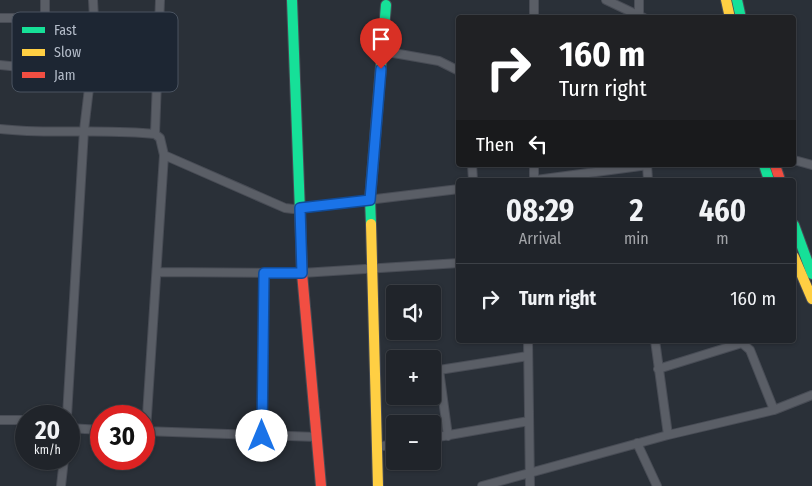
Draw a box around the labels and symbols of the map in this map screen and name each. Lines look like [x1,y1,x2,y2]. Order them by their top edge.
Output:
legend [12,12,178,92]
pin [360,18,402,69]
text: Fast [54,22,77,39]
text: Slow [54,44,81,61]
text: Jam [54,67,75,84]
speed limit sign: 30 [90,405,155,470]
position arrow [235,409,287,461]

